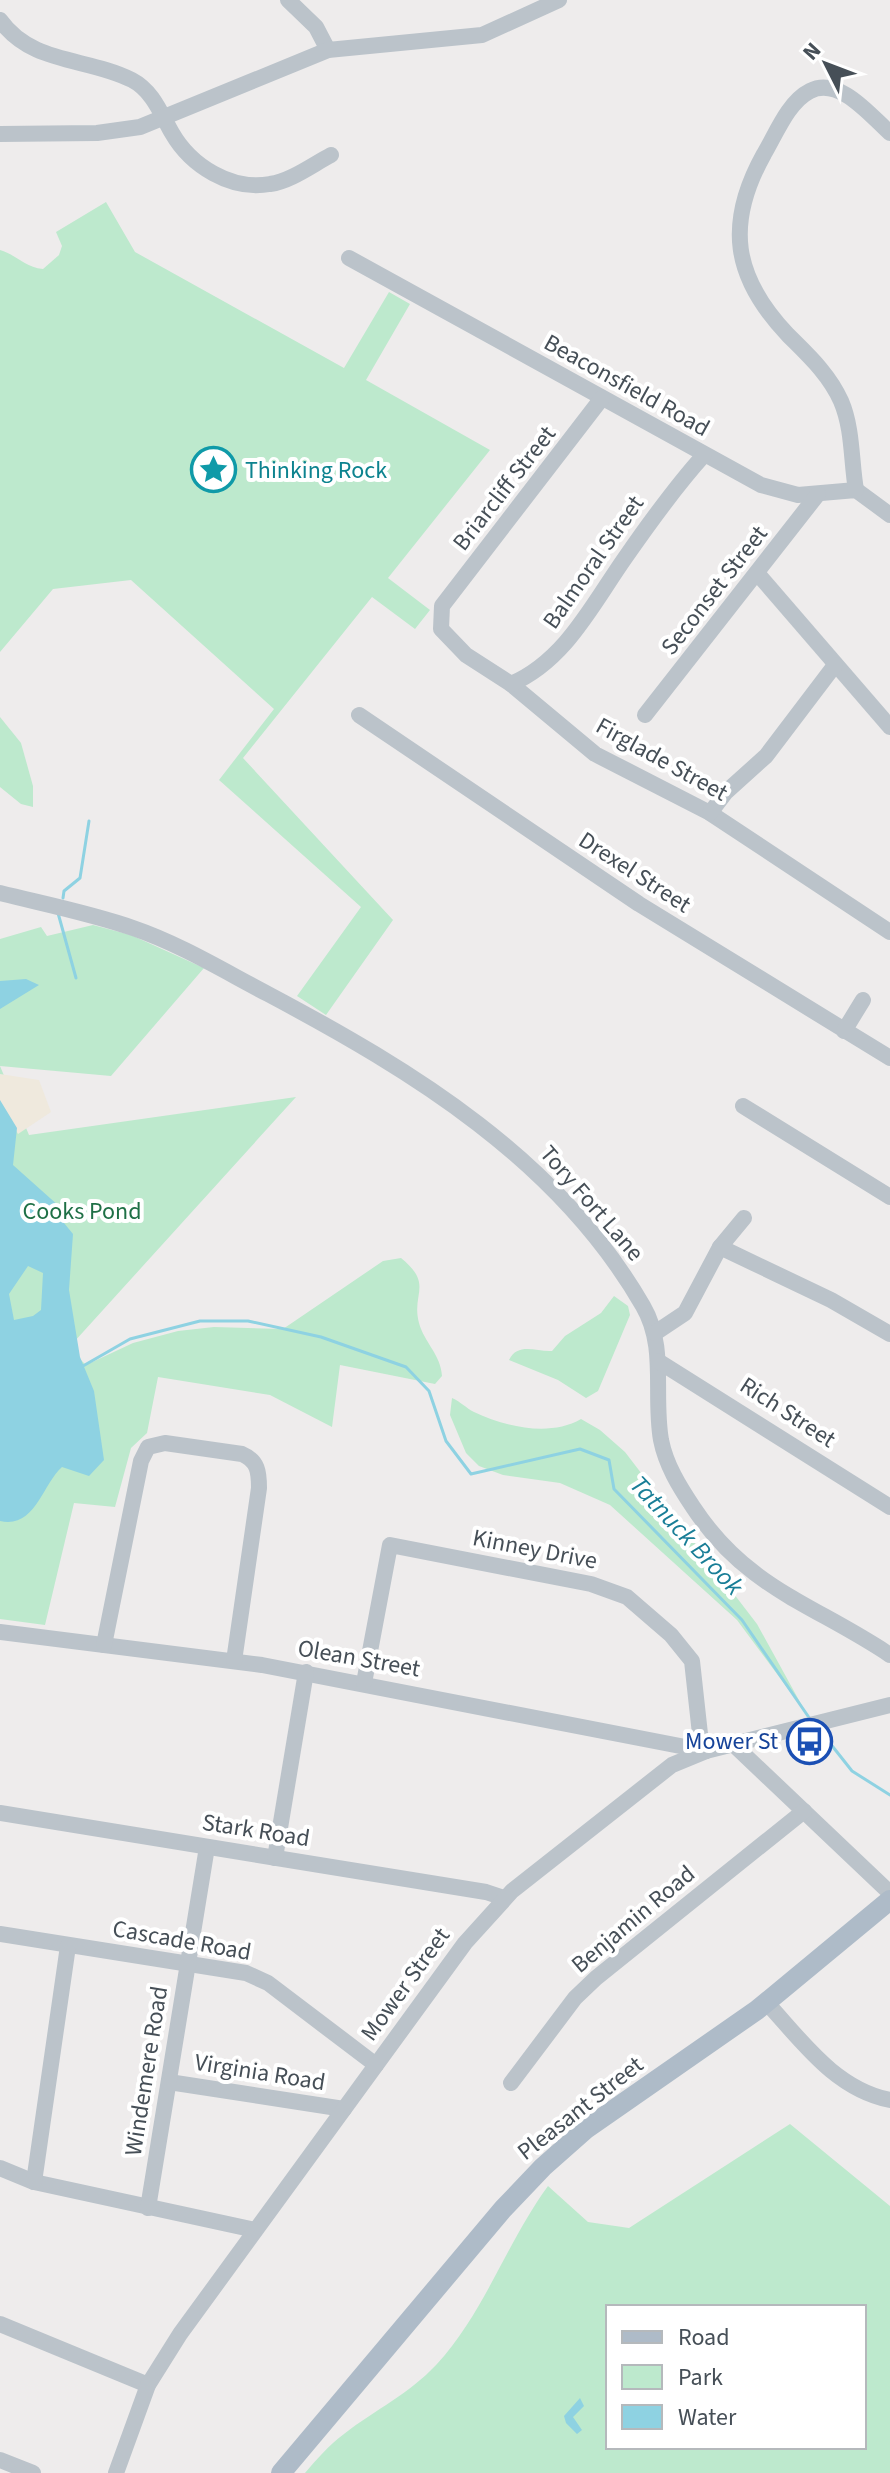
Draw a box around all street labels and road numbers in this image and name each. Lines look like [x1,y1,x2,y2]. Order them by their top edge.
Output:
street label: Beaconsfield Road [537,325,716,446]
street label: Briarcliff Street [444,418,564,558]
street label: Balmoral Street [534,488,653,636]
street label: Seconset Street [653,518,776,663]
street label: Firglade Street [589,709,734,810]
street label: Drexel Street [572,823,698,922]
street label: Tory Fort Lane [531,1138,652,1269]
street label: Rich Street [733,1368,843,1457]
street label: Kinney Drive [470,1520,600,1579]
street label: Olean Street [295,1631,423,1686]
street label: Stark Road [200,1805,312,1856]
street label: Benjamin Road [564,1857,703,1982]
street label: Cascade Road [110,1911,254,1970]
street label: Mower Street [352,1920,459,2048]
street label: Windemere Road [116,1984,177,2158]
street label: Virginia Road [192,2045,328,2100]
street label: Pleasant Street [510,2048,651,2169]

